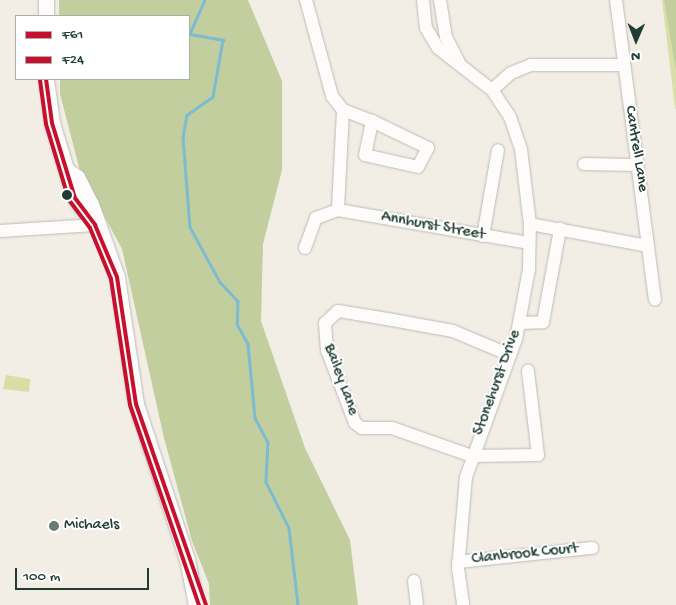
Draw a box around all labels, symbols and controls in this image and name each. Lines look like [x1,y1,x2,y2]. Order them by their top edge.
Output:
legend [15,15,190,80]
north arrow [611,15,661,65]
text: F61 [62,26,83,44]
text: N [631,47,640,64]
text: F24 [62,51,84,69]
street label: Cantrell Lane [619,105,651,193]
unlabelled marker [62,190,72,200]
street label: Annhurst Street [379,208,487,246]
street label: Stonehurst Drive [470,328,526,438]
street label: Bailey Lane [318,342,362,418]
place label: Michaels [64,516,119,536]
marker: Michaels [48,520,60,532]
street label: Clanbrook Court [471,540,579,570]
scale bar [18,558,151,590]
text: 100 m [23,568,60,586]

